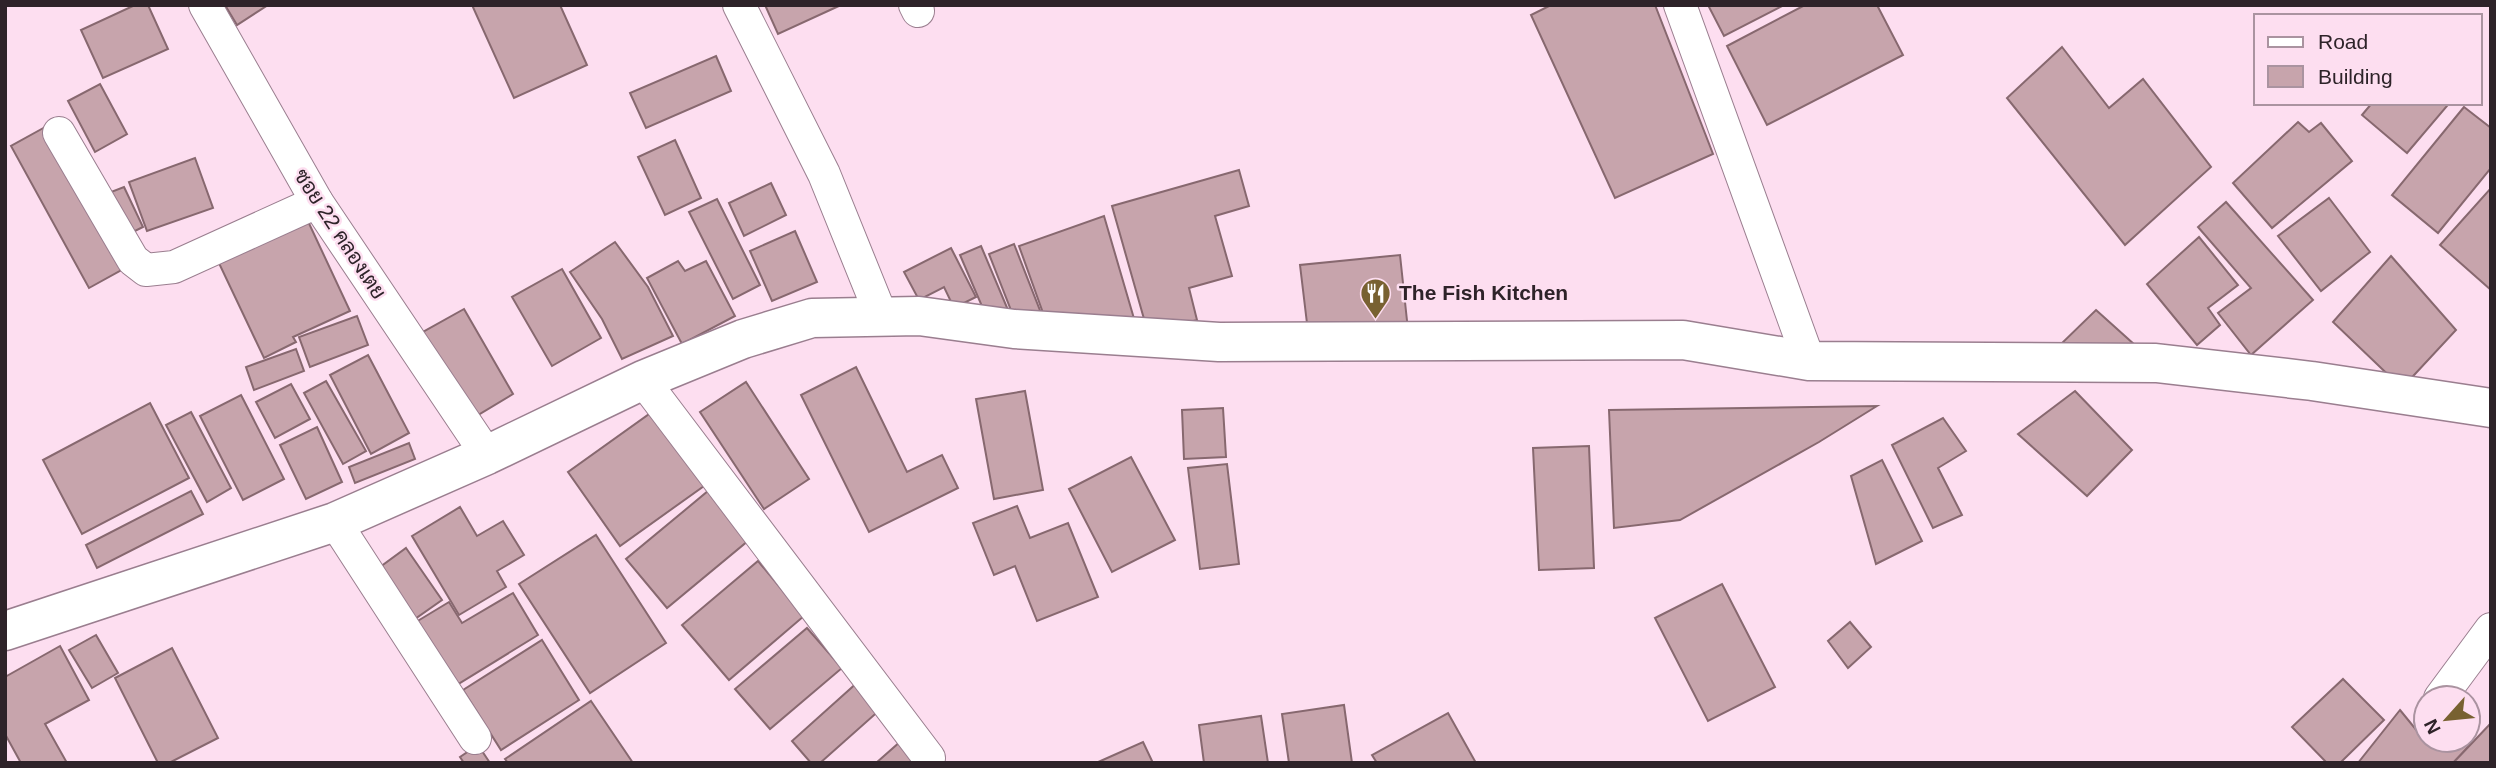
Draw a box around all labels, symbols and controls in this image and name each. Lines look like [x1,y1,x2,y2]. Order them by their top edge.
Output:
legend [2254,14,2482,105]
text: Road [2318,30,2368,53]
text: Building [2318,65,2393,88]
street label: ซอย 22 คลองเตย [290,164,391,303]
restaurant icon: The Fish Kitchen [1359,276,1393,320]
place label: The Fish Kitchen [1399,281,1568,304]
north arrow [2412,684,2482,754]
text: N [2420,716,2445,737]

